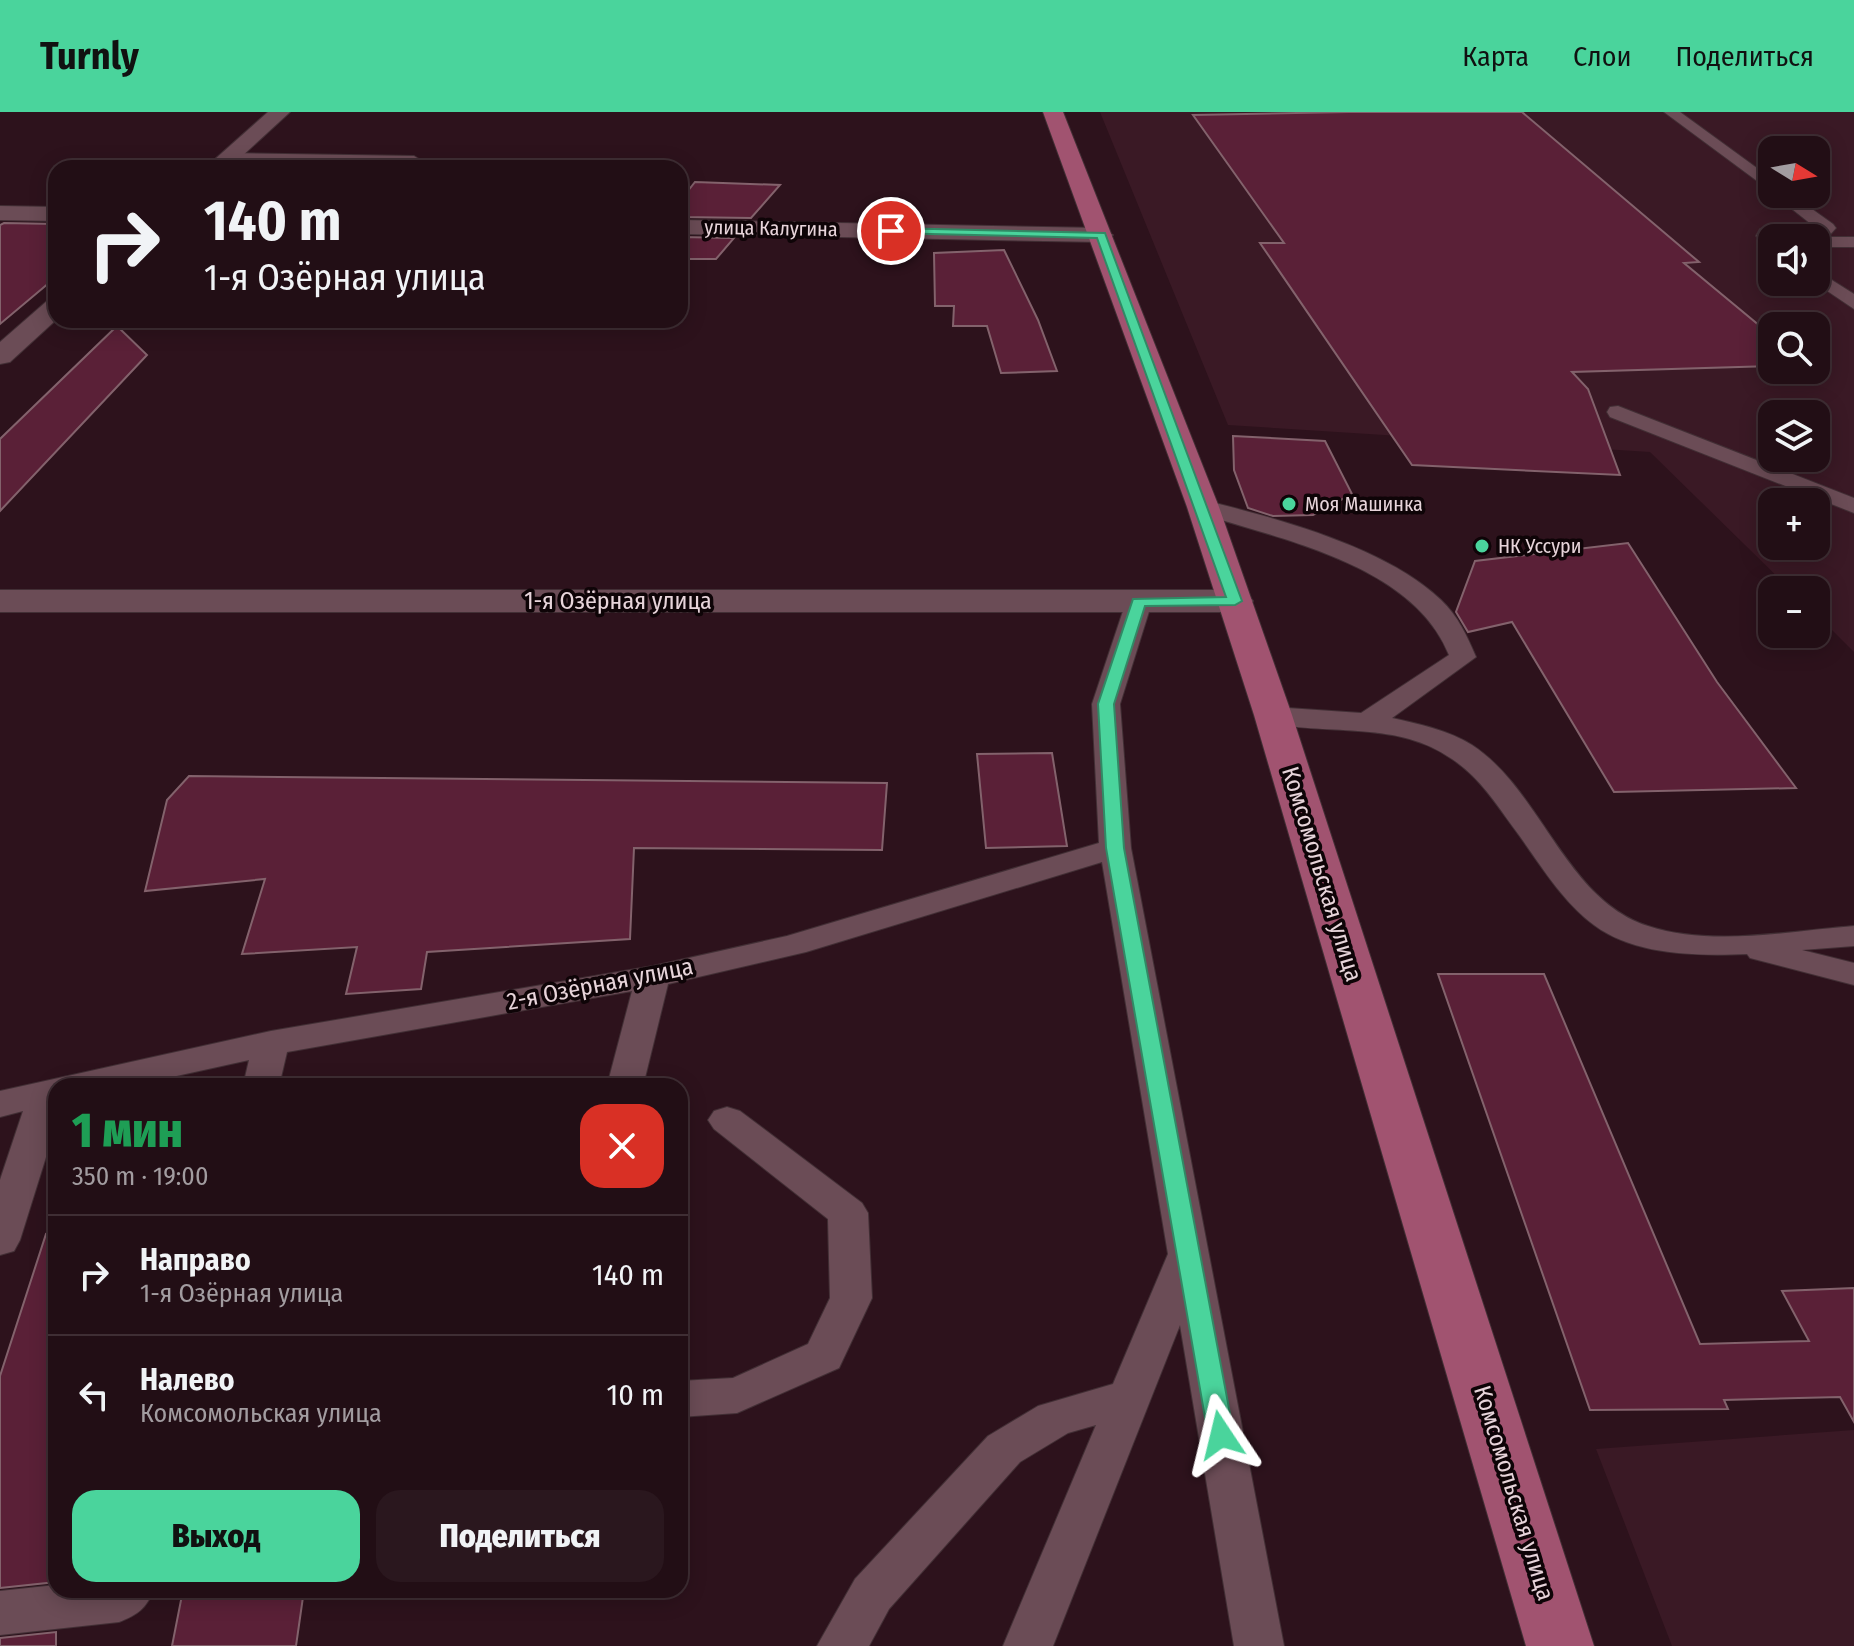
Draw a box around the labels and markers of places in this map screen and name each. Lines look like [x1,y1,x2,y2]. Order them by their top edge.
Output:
pin [857,197,925,265]
place label: Моя Машинка [1305,492,1423,516]
marker: Моя Машинка [1280,495,1298,513]
place label: НК Уссури [1498,534,1581,558]
marker: НК Уссури [1473,537,1491,555]

